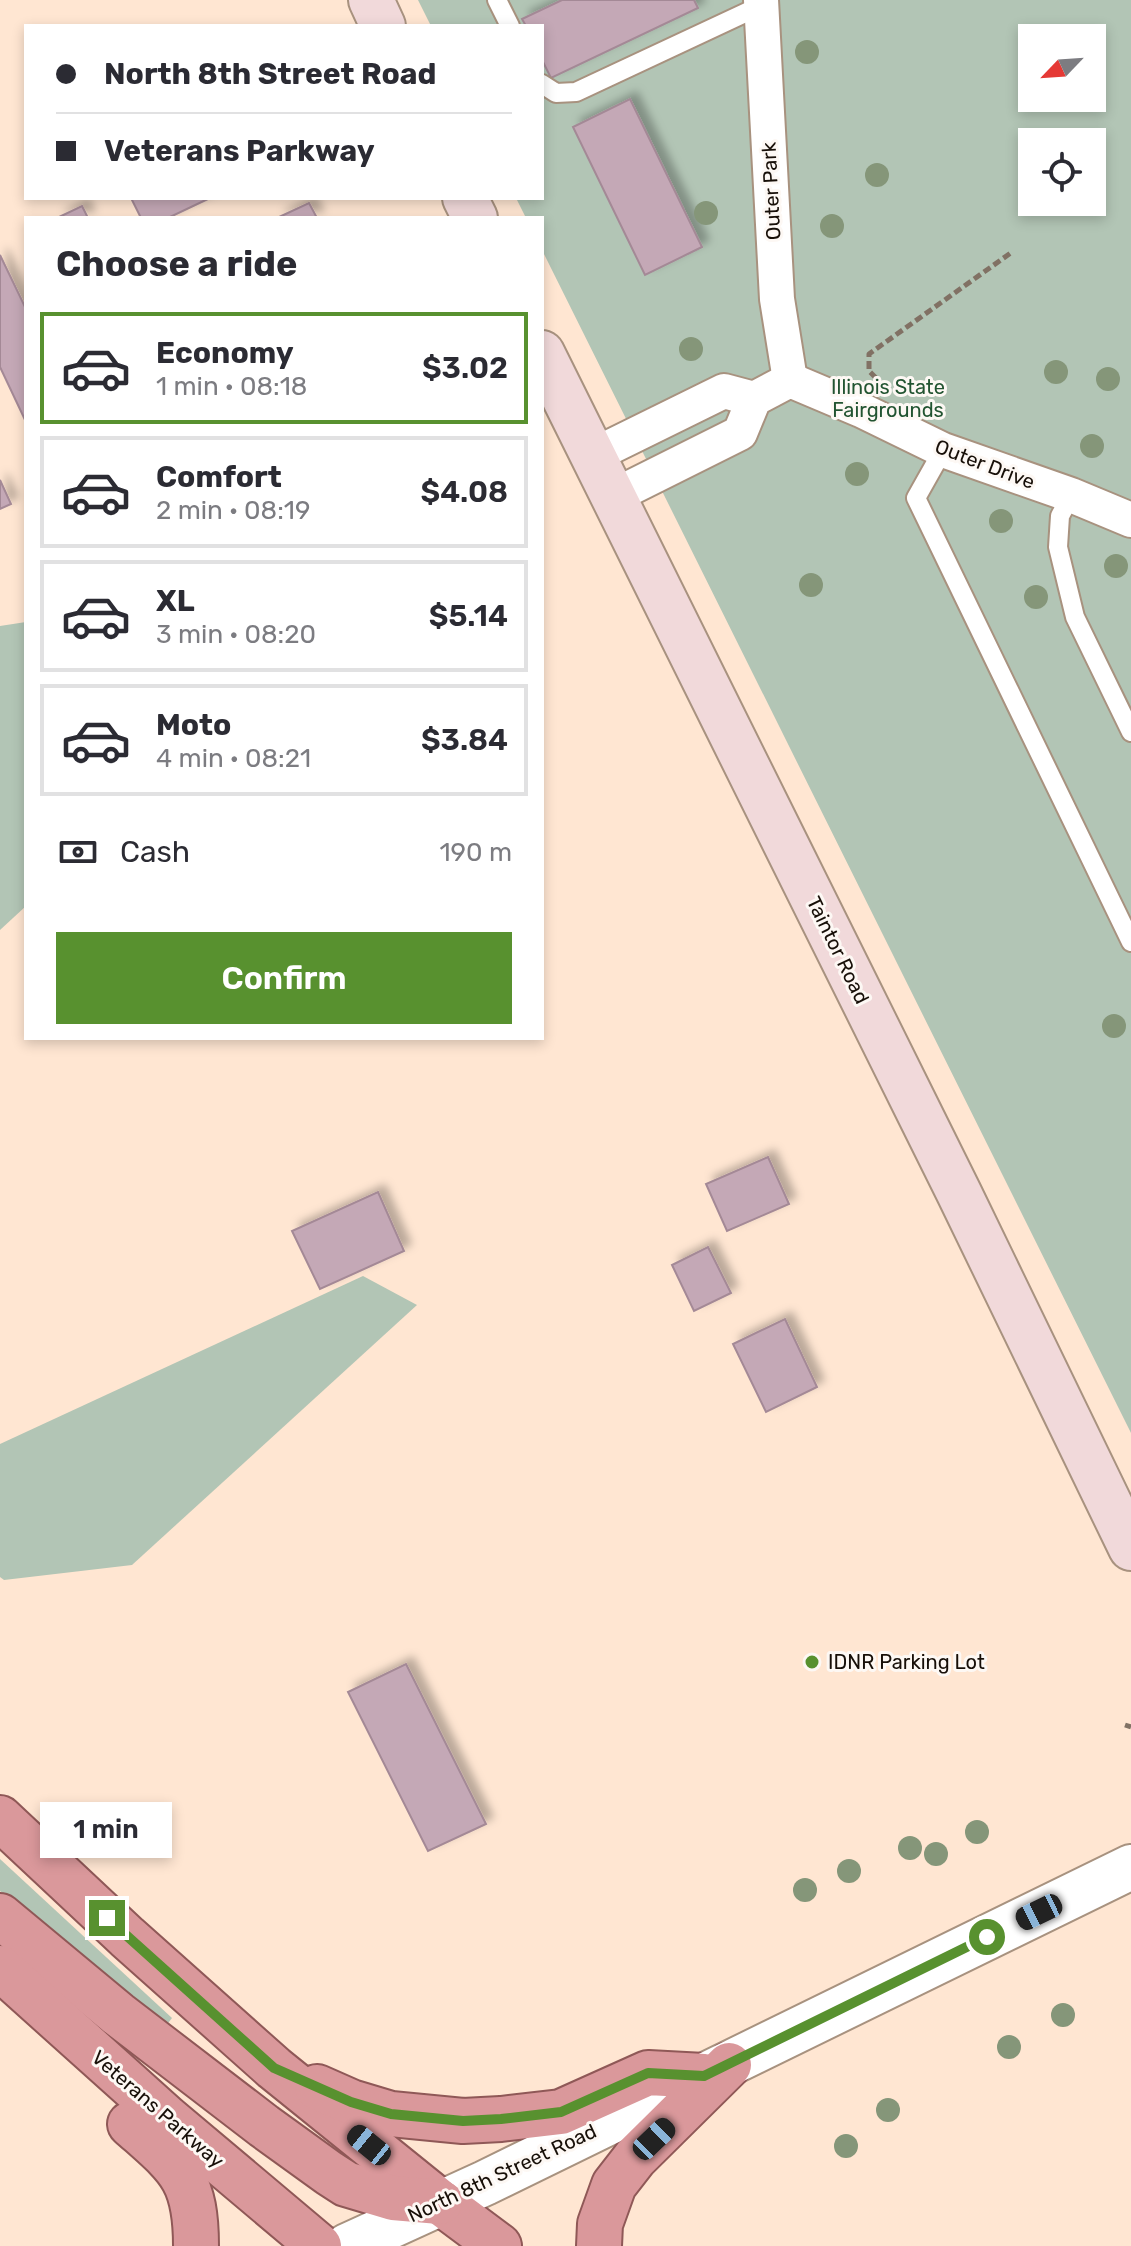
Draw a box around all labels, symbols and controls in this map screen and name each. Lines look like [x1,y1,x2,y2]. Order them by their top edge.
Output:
north arrow [1018,24,1106,112]
map controls [1018,24,1106,216]
text: North 8th Street Road [104,56,437,92]
button: locate [1018,128,1106,216]
text: Veterans Parkway [104,133,375,169]
street label: Outer Park [756,141,786,241]
text: Choose a ride [56,242,297,285]
icon: car [60,332,132,404]
text: Economy [156,335,294,371]
text: $3.02 [422,350,508,386]
text: 1 min · 08:18 [156,371,307,402]
park label: Illinois State Fairgrounds [831,375,945,422]
street label: Outer Drive [932,434,1038,494]
icon: car [60,456,132,528]
text: Comfort [156,459,282,495]
text: $4.08 [421,474,508,510]
text: 2 min · 08:19 [156,495,310,526]
icon: car [60,580,132,652]
text: XL [156,583,195,619]
text: $5.14 [429,598,508,634]
text: 3 min · 08:20 [156,619,316,650]
icon: car [60,704,132,776]
text: Moto [156,707,231,743]
text: $3.84 [421,722,508,758]
text: 4 min · 08:21 [156,743,311,774]
icon: cash [56,830,100,874]
text: Cash [120,834,190,870]
text: 190 m [439,837,512,868]
street label: Taintor Road [802,892,874,1008]
button: Confirm [56,932,512,1024]
place label: IDNR Parking Lot [828,1650,985,1674]
marker: IDNR Parking Lot [803,1653,821,1671]
callout: 1 min [41,1802,173,1858]
text: 1 min [73,1814,139,1845]
car [1012,1891,1066,1933]
route end [89,1900,125,1936]
route start [969,1919,1005,1955]
street label: Veterans Parkway [87,2045,229,2173]
car [628,2114,680,2164]
street label: North 8th Street Road [404,2119,600,2227]
car [343,2121,395,2169]

